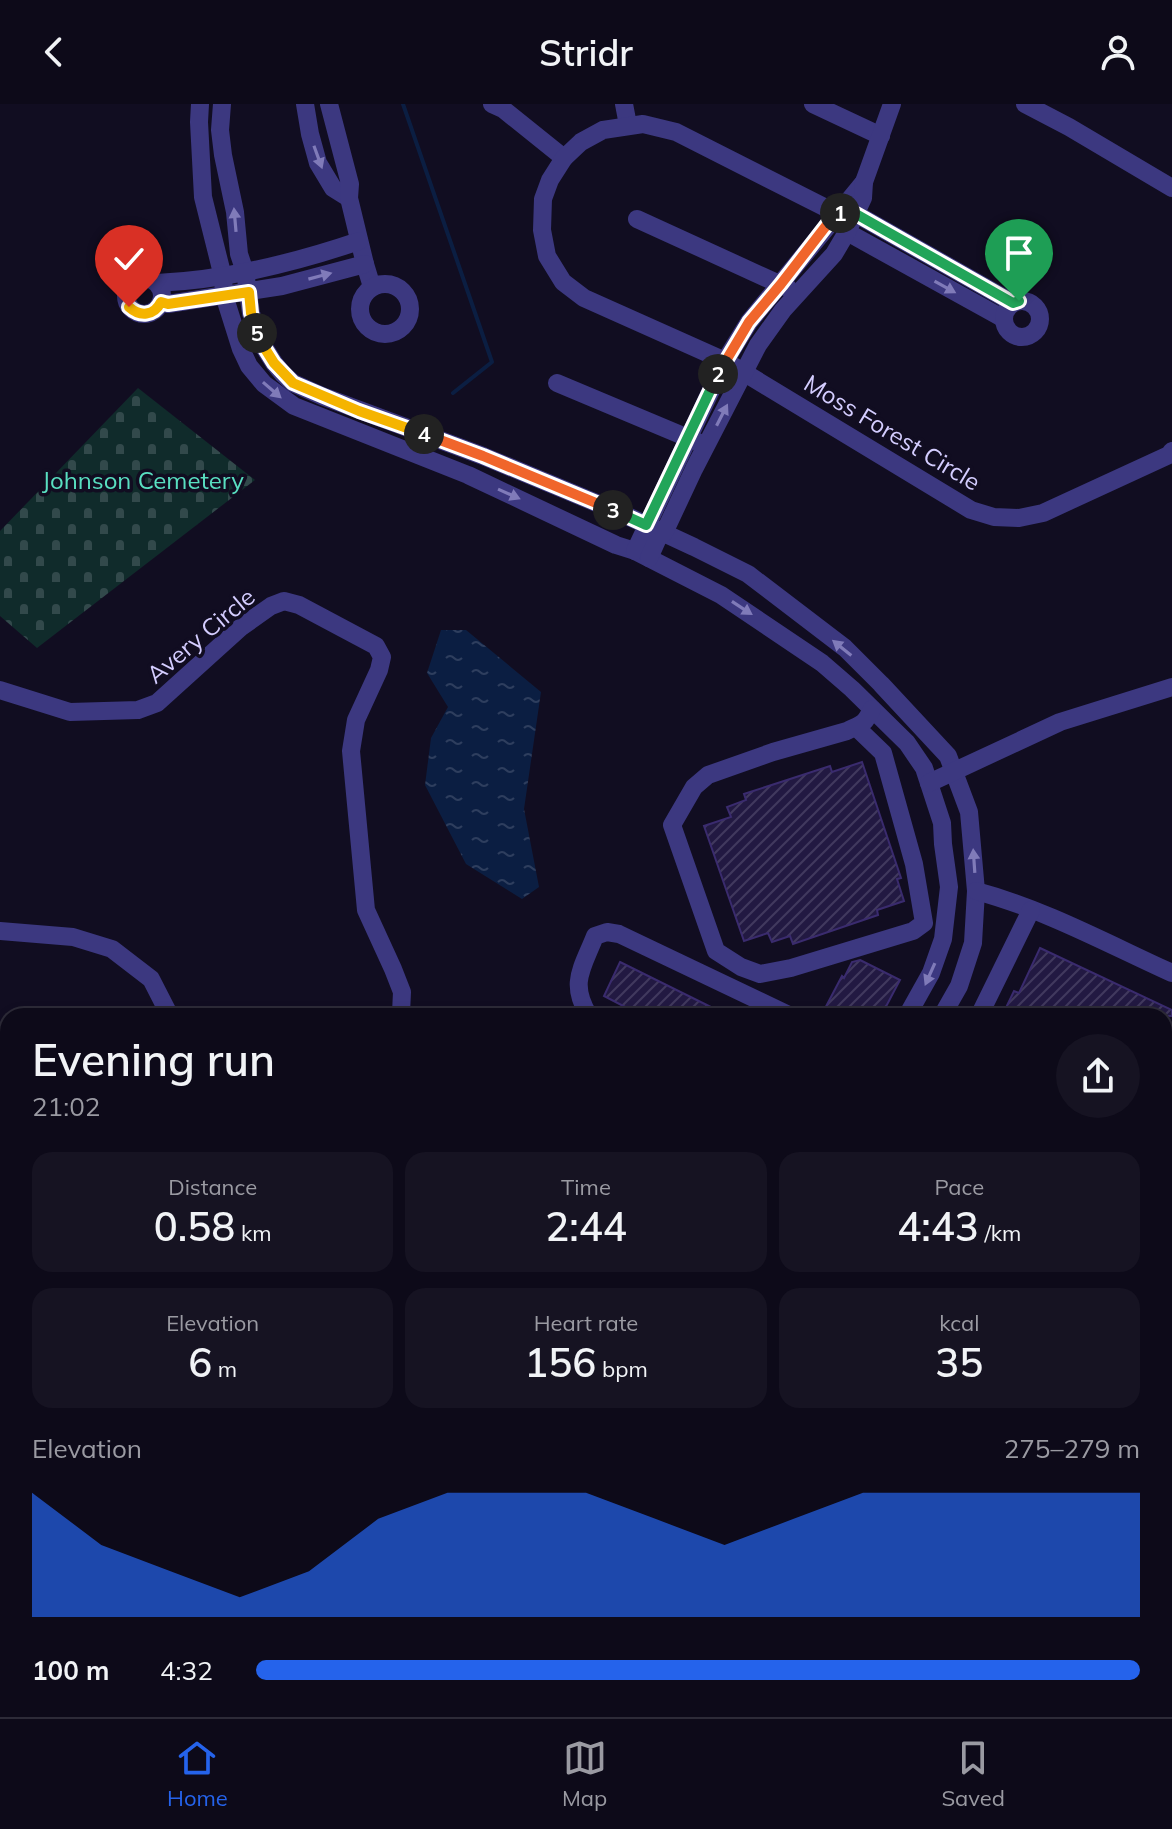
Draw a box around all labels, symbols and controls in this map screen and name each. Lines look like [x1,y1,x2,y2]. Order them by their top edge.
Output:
icon: back [32,30,76,74]
text: Stridr [539,30,633,75]
icon: person [1096,30,1140,74]
one-way arrow [312,145,324,169]
pin: 1 [820,193,860,233]
text: 1 [833,199,847,227]
one-way arrow [228,207,241,232]
pin [985,219,1053,301]
pin [95,225,163,307]
icon: arrive [997,231,1041,275]
icon: check [107,237,151,281]
one-way arrow [309,269,333,282]
one-way arrow [934,280,956,294]
pin: 5 [237,313,277,353]
text: 5 [250,319,264,347]
pin: 2 [698,354,738,394]
text: 2 [711,360,725,388]
street label: Moss Forest Circle [799,368,986,497]
one-way arrow [262,380,282,398]
one-way arrow [715,403,728,426]
pin: 4 [404,414,444,454]
text: 4 [417,420,431,448]
park label: Johnson Cemetery [42,465,244,495]
one-way arrow [497,487,521,500]
pin: 3 [593,490,633,530]
text: 3 [606,496,620,524]
street label: Avery Circle [140,581,261,689]
one-way arrow [731,601,753,615]
one-way arrow [832,640,852,657]
one-way arrow [967,848,980,873]
one-way arrow [923,962,936,985]
text: Evening run [32,1032,275,1087]
button: share [1056,1034,1140,1118]
text: 21:02 [32,1090,100,1123]
text: Distance [168,1173,257,1201]
text: Time [561,1173,611,1201]
text: Pace [935,1173,984,1201]
text: 0.58 [154,1201,235,1251]
text: 2:44 [545,1201,627,1251]
text: 4:43 [897,1201,979,1251]
text: km [235,1219,272,1247]
text: /km [979,1219,1021,1247]
text: Elevation [166,1309,259,1337]
text: Heart rate [534,1309,638,1337]
text: kcal [939,1309,979,1337]
text: 6 [188,1337,212,1387]
text: 156 [524,1337,596,1387]
text: 35 [935,1337,983,1387]
text: m [212,1355,237,1383]
text: bpm [596,1355,648,1383]
text: Elevation [32,1432,142,1465]
text: 275–279 m [1004,1432,1140,1465]
text: 100 m [32,1654,109,1687]
text: 4:32 [160,1654,213,1687]
tab: Home [167,1736,228,1812]
tab: Map [562,1736,607,1812]
tab: Saved [941,1736,1005,1812]

